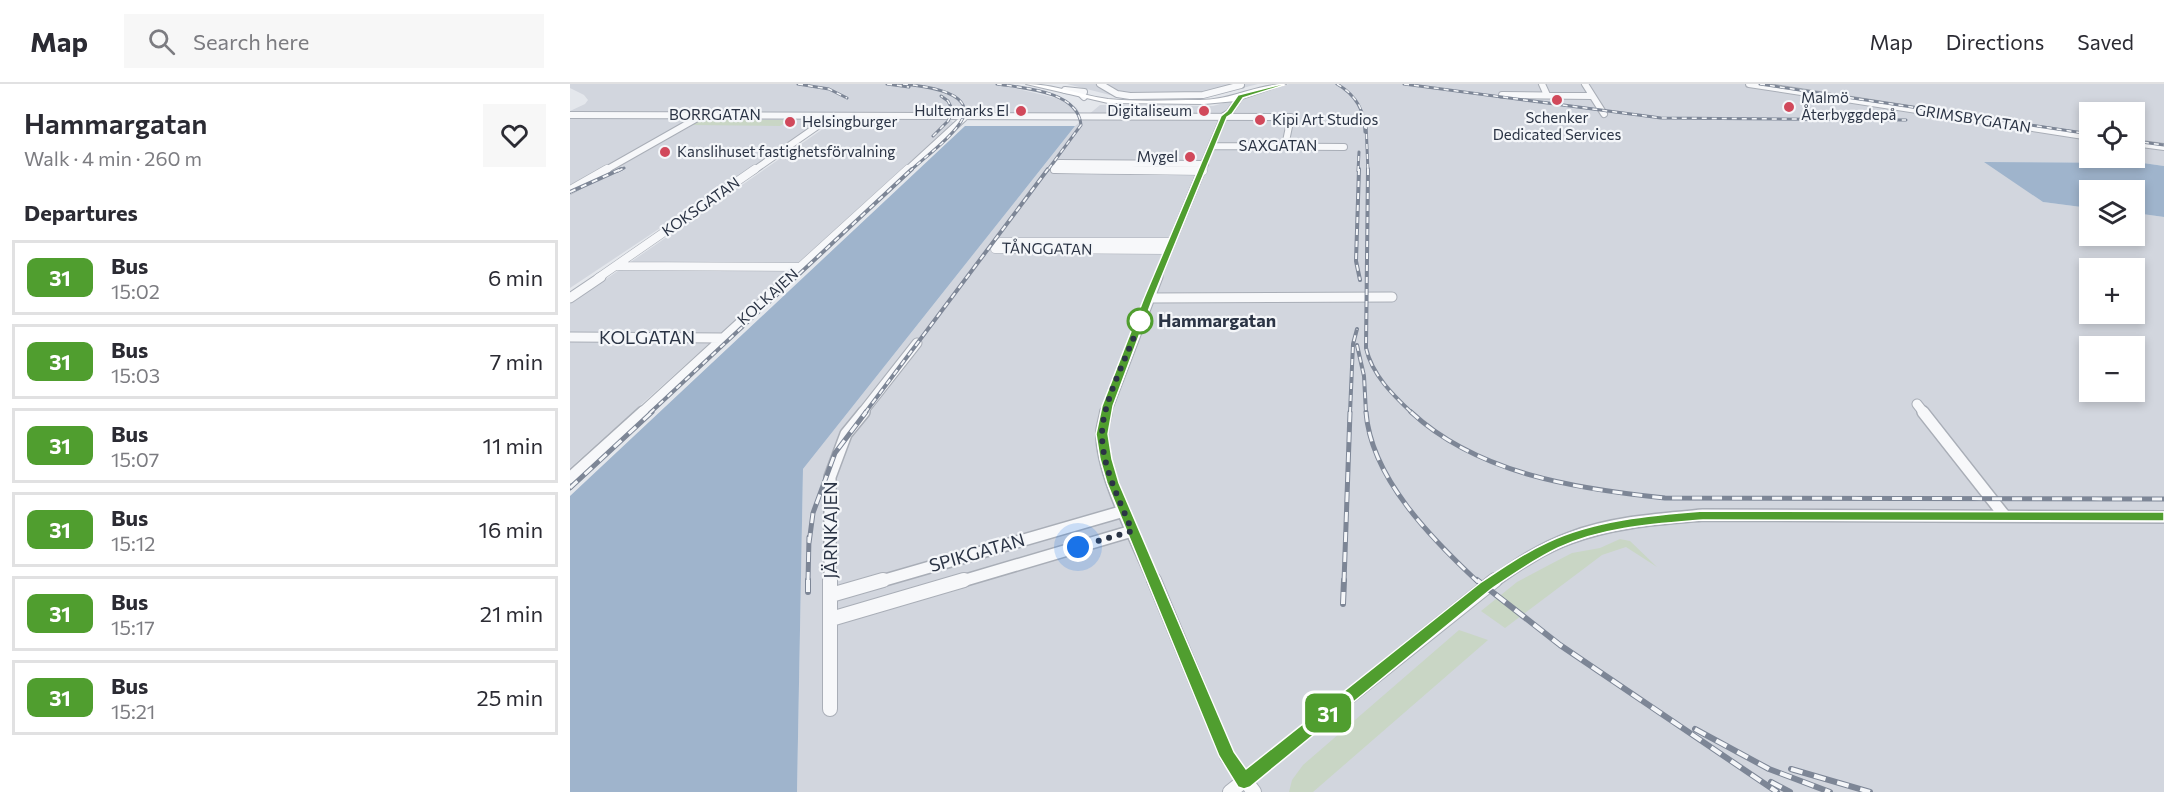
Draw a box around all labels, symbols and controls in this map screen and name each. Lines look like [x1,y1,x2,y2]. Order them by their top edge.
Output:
search box [124,14,544,68]
text: Map [30,24,88,58]
icon: search [145,25,178,58]
text: Search here [193,28,309,55]
text: Map [1870,29,1913,54]
text: Directions [1946,29,2044,54]
text: Saved [2077,29,2134,54]
place label: Malmö Återbyggdepå [1801,88,1896,123]
marker: Schenker Dedicated Services [1550,93,1564,107]
marker: Malmö Återbyggdepå [1782,100,1796,114]
street label: GRIMSBYGATAN [1914,100,2032,136]
place label: Hultemarks El [914,101,1009,119]
place label: Digitaliseum [1107,101,1192,119]
map controls [2079,102,2145,402]
button: locate [2079,102,2145,168]
button: heart [483,104,546,167]
marker: Hultemarks El [1014,104,1028,118]
marker: Digitaliseum [1197,104,1211,118]
street label: BORRGATAN [669,105,761,123]
text: Hammargatan [24,106,207,140]
place label: Schenker Dedicated Services [1493,108,1621,143]
place label: Kipi Art Studios [1272,110,1378,128]
place label: Helsingburger [802,112,898,130]
marker: Kipi Art Studios [1253,113,1267,127]
marker: Helsingburger [783,115,797,129]
street label: SAXGATAN [1239,136,1317,154]
place label: Kanslihuset fastighetsförvalning [677,142,895,160]
marker: Kanslihuset fastighetsförvalning [658,145,672,159]
text: Walk · 4 min · 260 m [24,146,202,170]
place label: Mygel [1137,147,1178,165]
marker: Mygel [1183,150,1197,164]
street label: KOKSGATAN [658,173,743,240]
button: layers [2079,180,2145,246]
text: Departures [24,199,138,226]
street label: TÅNGGATAN [1001,237,1093,258]
text: Bus [111,252,148,279]
button: + [2079,258,2145,324]
text: 6 min [488,264,543,291]
street label: KOLKAJEN [733,264,801,328]
text: 31 [49,265,71,290]
text: 15:02 [111,279,160,303]
marker: Hammargatan [1127,308,1153,334]
place label: Hammargatan [1158,309,1276,331]
street label: KOLGATAN [599,326,695,348]
text: Bus [111,336,148,363]
button: − [2079,336,2145,402]
text: 7 min [490,348,543,375]
text: 31 [49,349,71,374]
text: 15:03 [111,363,160,387]
text: Bus [111,420,148,447]
text: 11 min [483,432,543,459]
text: 31 [49,433,71,458]
text: 15:07 [111,447,159,471]
street label: JÄRNKAJEN [819,481,841,579]
text: Bus [111,504,148,531]
text: 16 min [479,516,543,543]
text: 31 [49,517,71,542]
street label: SPIKGATAN [926,528,1027,576]
text: 15:12 [111,531,155,555]
your location [1063,532,1093,562]
text: Bus [111,588,148,615]
text: 21 min [480,600,543,627]
text: 31 [49,601,71,626]
text: 15:17 [111,615,155,639]
text: Bus [111,672,148,699]
text: 25 min [476,684,543,711]
text: 31 [49,685,71,710]
line badge: 31 [1301,694,1355,732]
text: 15:21 [111,699,155,723]
text: 31 [1317,701,1339,726]

